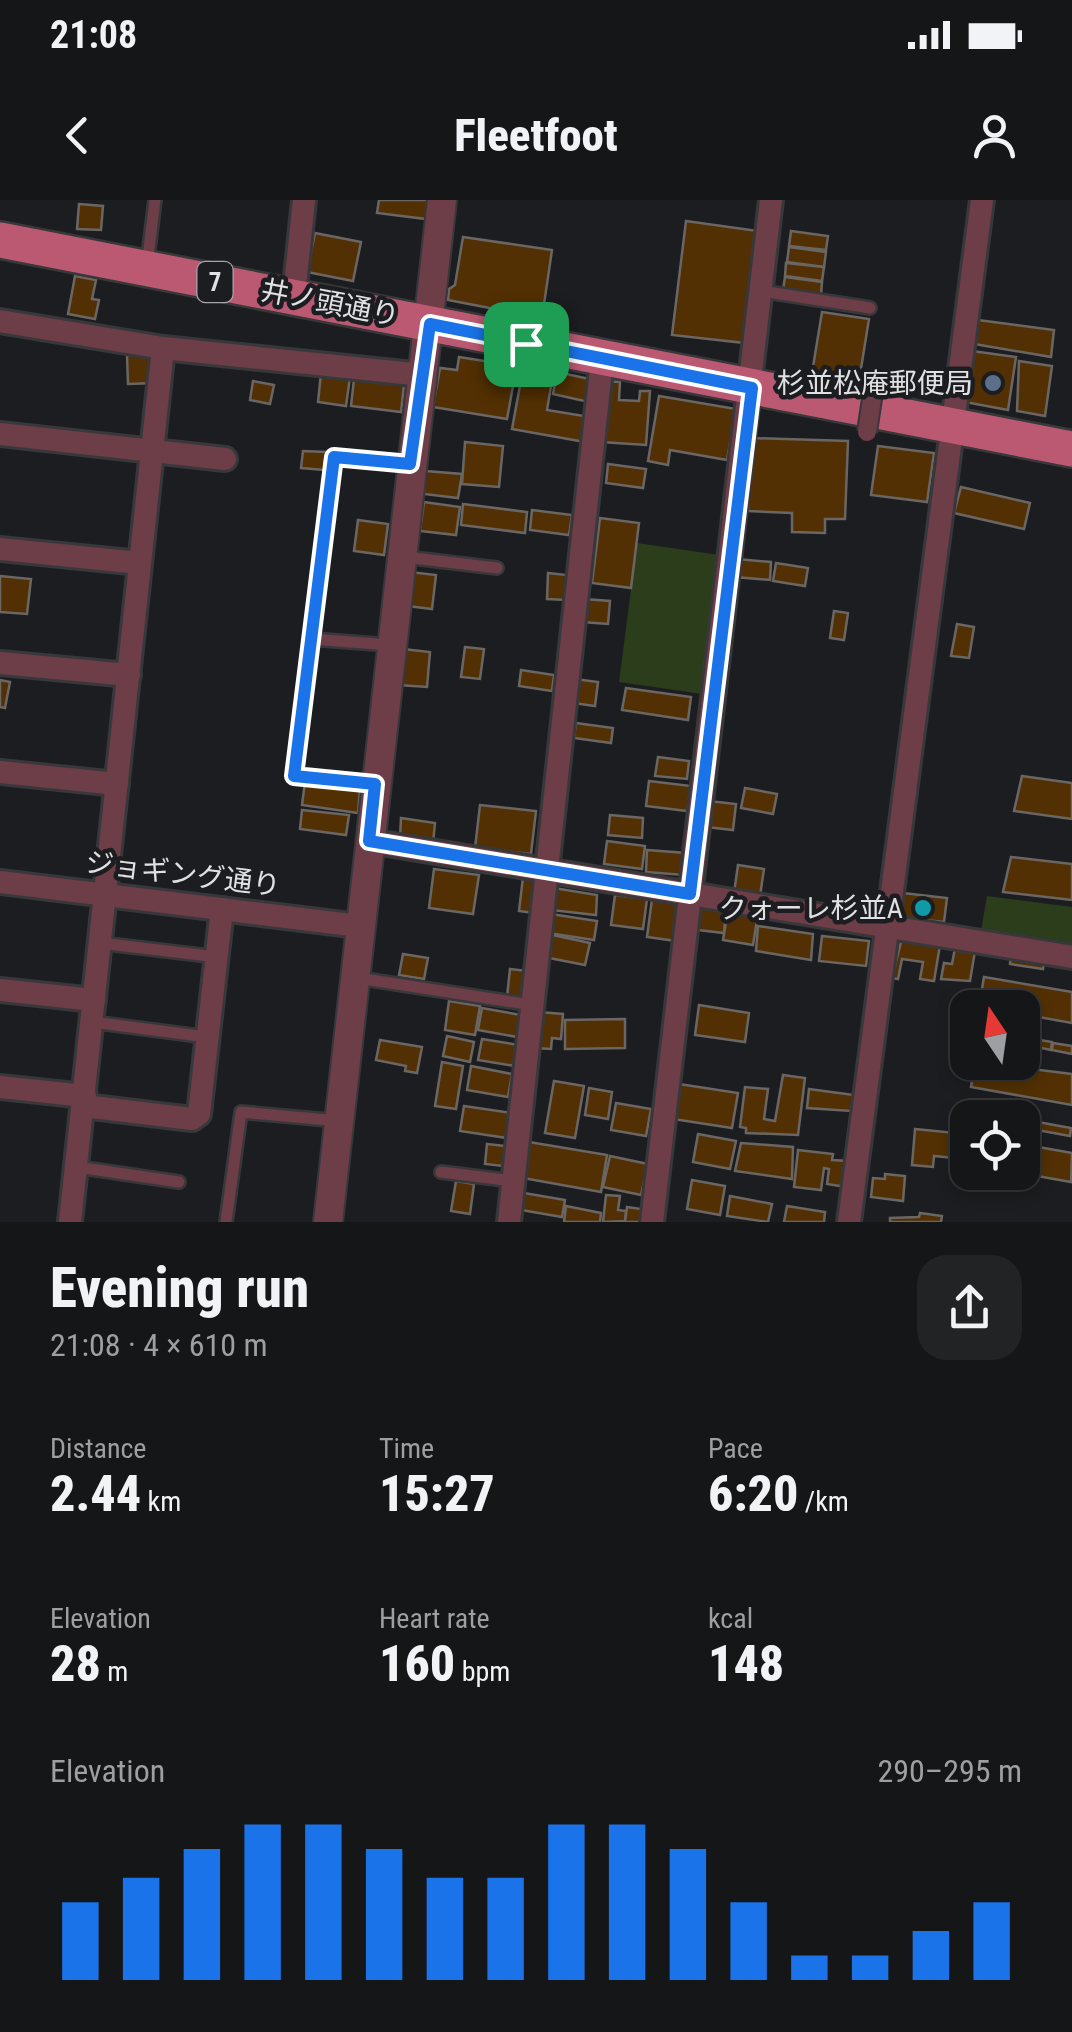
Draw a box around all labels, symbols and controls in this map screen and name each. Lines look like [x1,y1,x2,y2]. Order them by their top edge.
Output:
text: 21:08 [50,13,137,57]
icon: back [50,108,105,163]
icon: person [967,108,1022,163]
text: Fleetfoot [454,109,618,162]
road number: 7 [198,262,232,302]
street label: 井ノ頭通り [258,273,402,333]
pin [484,302,569,387]
icon: arrive [499,317,554,372]
place label: 杉並松庵郵便局 [777,367,973,400]
marker: 杉並松庵郵便局 [982,372,1004,394]
street label: ジョギング通り [84,846,282,902]
place label: クォーレ杉並A [719,892,903,925]
marker: クォーレ杉並A [912,897,934,919]
north arrow [950,990,1040,1080]
map controls [950,990,1040,1190]
button: locate [950,1100,1040,1190]
button: share [917,1255,1022,1360]
text: Evening run [50,1256,309,1320]
text: 21:08 · 4 × 610 m [50,1326,268,1364]
text: Distance [50,1432,147,1465]
text: Time [379,1432,434,1465]
text: Pace [708,1432,763,1465]
text: 2.44 [50,1465,141,1523]
text: 15:27 [379,1465,495,1523]
text: 6:20 [708,1465,798,1523]
text: km [141,1485,181,1518]
text: /km [798,1485,849,1518]
text: Elevation [50,1602,151,1635]
text: Heart rate [379,1602,490,1635]
text: kcal [708,1602,753,1635]
text: 28 [50,1635,101,1693]
text: 160 [379,1635,455,1693]
text: 148 [708,1635,784,1693]
text: m [101,1655,128,1688]
text: bpm [455,1655,510,1688]
text: Elevation [50,1752,165,1790]
text: 290–295 m [877,1752,1022,1790]

